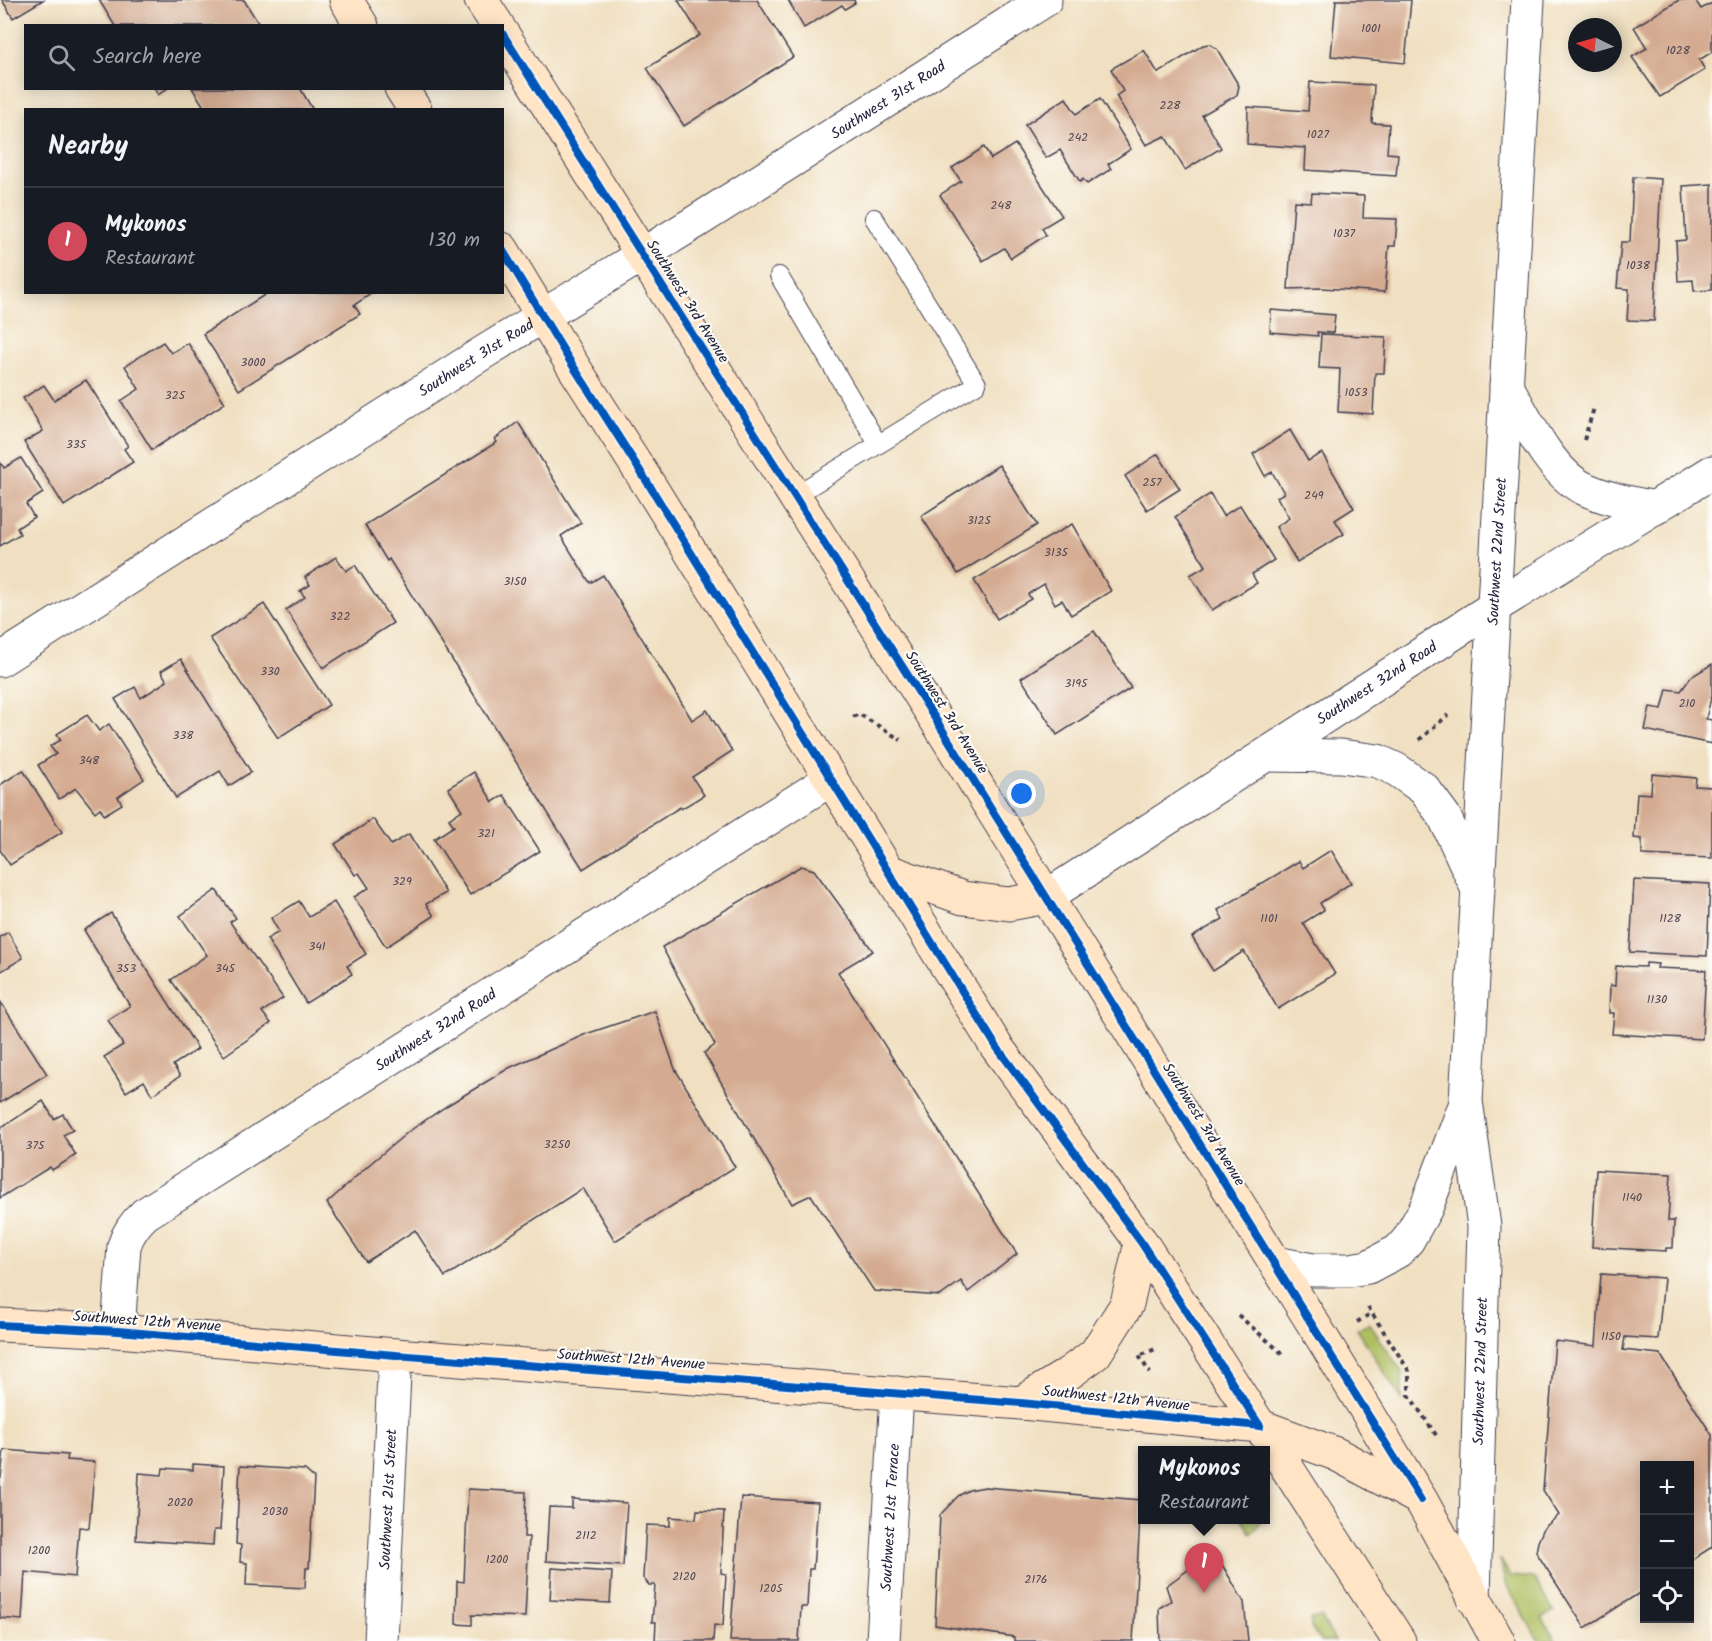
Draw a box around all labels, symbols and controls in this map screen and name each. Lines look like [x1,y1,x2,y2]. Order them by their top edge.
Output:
north arrow [1568,18,1622,72]
house number: 1001 [1361,19,1381,38]
search box [24,24,504,90]
text: Search here [93,40,201,75]
icon: search [45,41,78,74]
house number: 1028 [1666,41,1691,60]
street label: Southwest 31st Road [826,55,951,146]
house number: 228 [1159,96,1181,115]
house number: 1027 [1307,125,1330,144]
text: Nearby [48,126,128,168]
house number: 242 [1068,128,1088,147]
house number: 248 [991,196,1012,215]
text: Mykonos [105,208,186,243]
house number: 1037 [1333,224,1356,243]
text: 1 [64,225,71,257]
text: 130 m [428,225,480,257]
street label: Southwest 3rd Avenue [639,235,735,368]
text: Restaurant [105,243,195,275]
house number: 1038 [1626,256,1651,275]
street label: Southwest 31st Road [414,313,540,404]
house number: 3000 [241,353,265,372]
house number: 1053 [1344,383,1368,402]
house number: 325 [165,386,187,405]
house number: 335 [66,435,88,454]
house number: 257 [1143,473,1162,492]
street label: Southwest 22nd Street [1482,477,1514,626]
house number: 249 [1304,486,1324,505]
house number: 3125 [967,511,993,530]
house number: 3135 [1044,543,1070,562]
house number: 3150 [503,572,527,591]
house number: 322 [330,607,350,626]
street label: Southwest 32nd Road [1312,635,1443,732]
street label: Southwest 3rd Avenue [898,646,994,779]
house number: 330 [260,662,280,681]
house number: 3195 [1065,674,1089,693]
house number: 210 [1679,694,1695,713]
house number: 338 [173,726,194,745]
house number: 348 [79,751,100,770]
your location [1007,779,1036,808]
house number: 321 [477,824,495,843]
house number: 329 [392,872,412,891]
house number: 1101 [1260,909,1278,928]
house number: 1128 [1659,909,1682,928]
house number: 341 [308,937,326,956]
house number: 353 [116,959,136,978]
house number: 345 [215,959,237,978]
street label: Southwest 32nd Road [371,983,502,1078]
house number: 1130 [1647,990,1667,1009]
street label: Southwest 3rd Avenue [1155,1058,1251,1191]
house number: 3250 [544,1135,570,1154]
house number: 375 [26,1136,46,1155]
house number: 1140 [1622,1188,1642,1207]
street label: Southwest 22nd Street [1467,1297,1495,1445]
street label: Southwest 12th Avenue [72,1305,222,1339]
house number: 1150 [1601,1327,1621,1346]
street label: Southwest 12th Avenue [556,1343,706,1377]
street label: Southwest 12th Avenue [1041,1379,1191,1419]
street label: Southwest 21st Street [374,1428,404,1570]
street label: Southwest 21st Terrace [875,1443,907,1592]
popup [1138,1446,1270,1524]
text: Mykonos [1159,1452,1240,1487]
map controls [1640,1461,1694,1623]
button: + [1640,1461,1694,1515]
text: Restaurant [1159,1487,1249,1519]
house number: 2020 [167,1493,193,1512]
house number: 2030 [262,1502,288,1521]
button: − [1640,1515,1694,1569]
house number: 2112 [575,1526,597,1545]
house number: 1200 [28,1541,50,1560]
pin: 1 [1184,1544,1224,1593]
house number: 1200 [486,1550,508,1569]
house number: 2120 [672,1567,696,1586]
button: locate [1640,1569,1694,1623]
house number: 2176 [1025,1570,1047,1589]
house number: 1205 [759,1579,784,1598]

